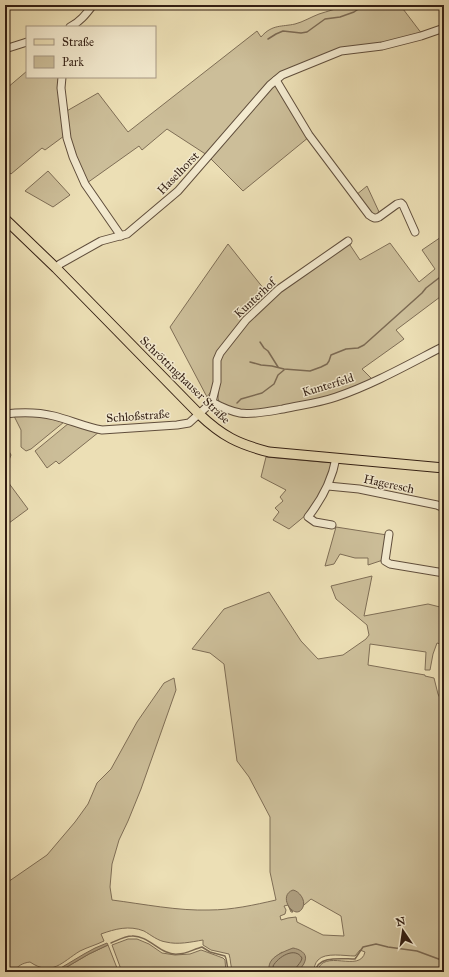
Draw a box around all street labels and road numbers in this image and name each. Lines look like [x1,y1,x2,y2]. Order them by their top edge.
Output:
street label: Haselhorst [154,148,202,197]
street label: Kunterhof [231,274,280,321]
street label: Schröttinghauser Straße [136,333,233,427]
street label: Kunterfeld [301,371,355,399]
street label: Schloßstraße [106,407,170,425]
street label: Hageresch [362,472,416,497]

